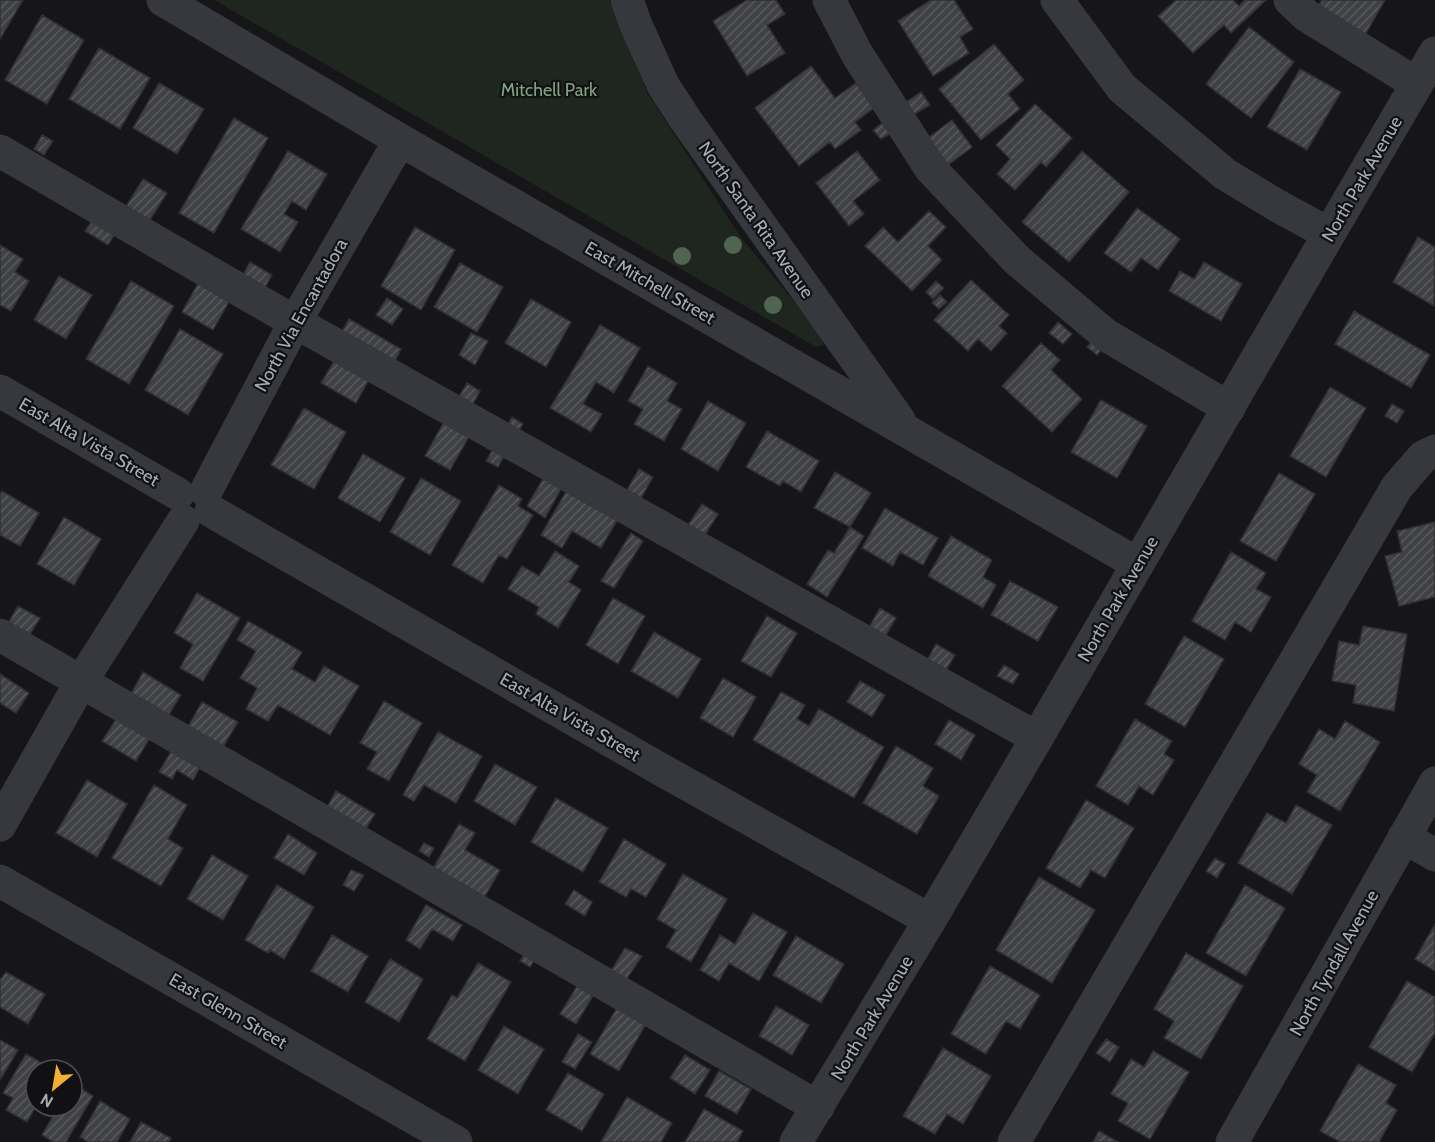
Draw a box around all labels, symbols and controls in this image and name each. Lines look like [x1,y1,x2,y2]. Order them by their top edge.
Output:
park label: Mitchell Park [501,79,598,101]
street label: North Park Avenue [1317,112,1407,246]
street label: North Santa Rita Avenue [694,137,818,303]
street label: North Via Encantadora [250,234,352,395]
street label: East Mitchell Street [581,237,719,329]
street label: East Alta Vista Street [15,393,163,491]
street label: North Park Avenue [1073,532,1163,666]
street label: East Alta Vista Street [496,668,644,766]
street label: North Tyndall Avenue [1285,886,1383,1040]
street label: North Park Avenue [826,952,918,1084]
street label: East Glenn Street [165,968,291,1054]
north arrow [24,1058,84,1118]
text: N [37,1090,56,1112]

